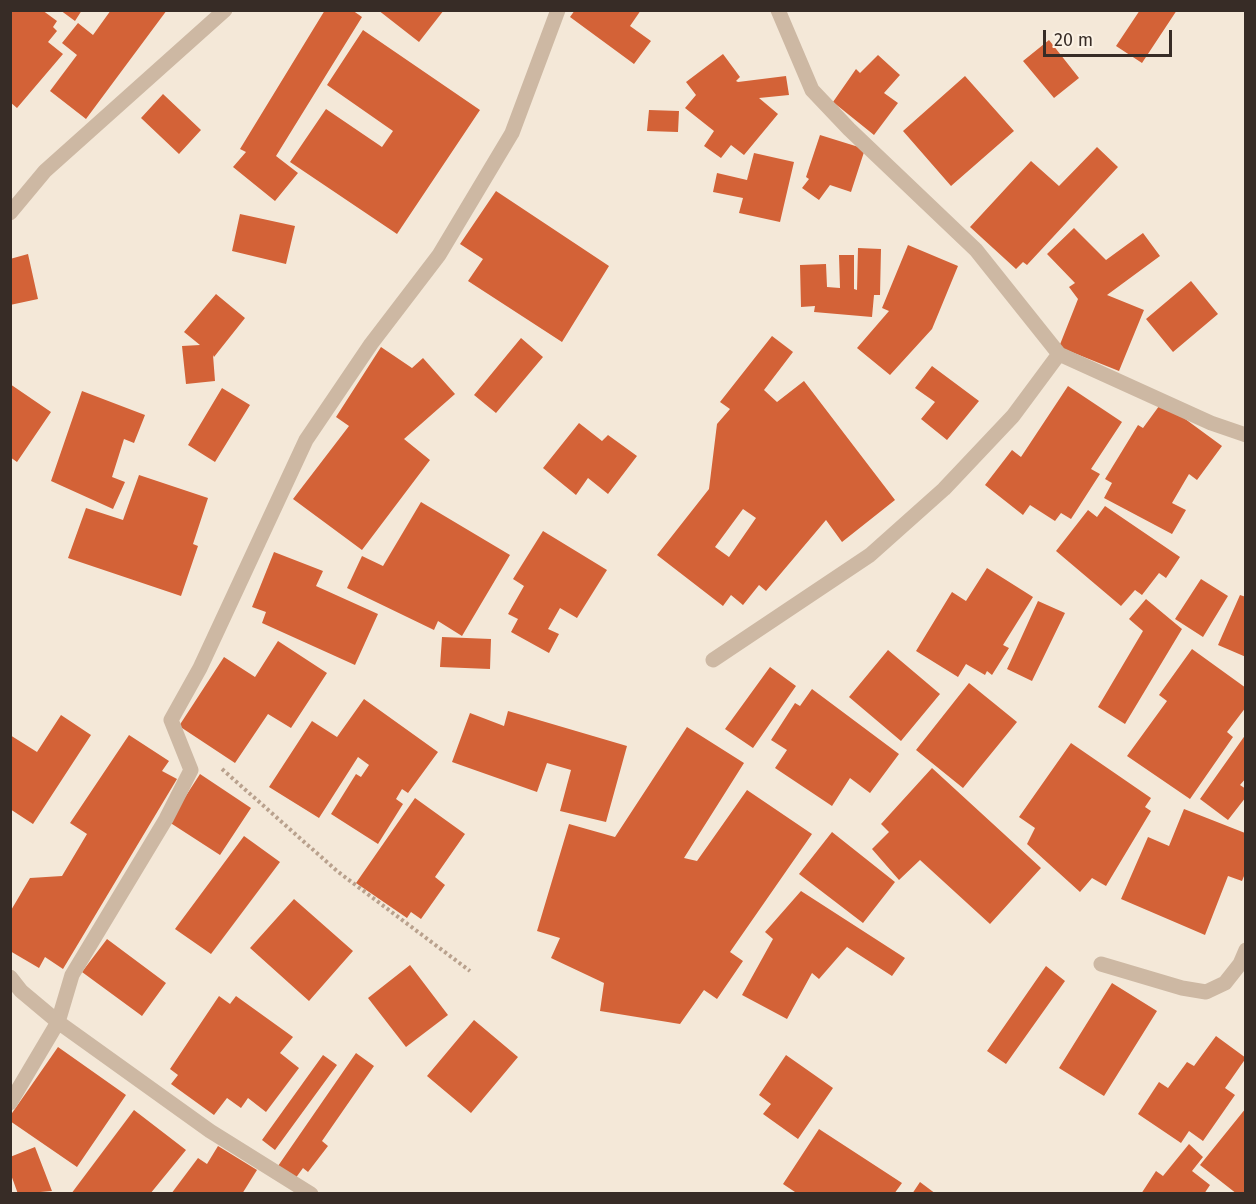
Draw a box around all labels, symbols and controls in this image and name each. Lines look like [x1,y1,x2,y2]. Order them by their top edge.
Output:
scale bar [1046,18,1175,56]
text: 20 m [1054,29,1093,51]

